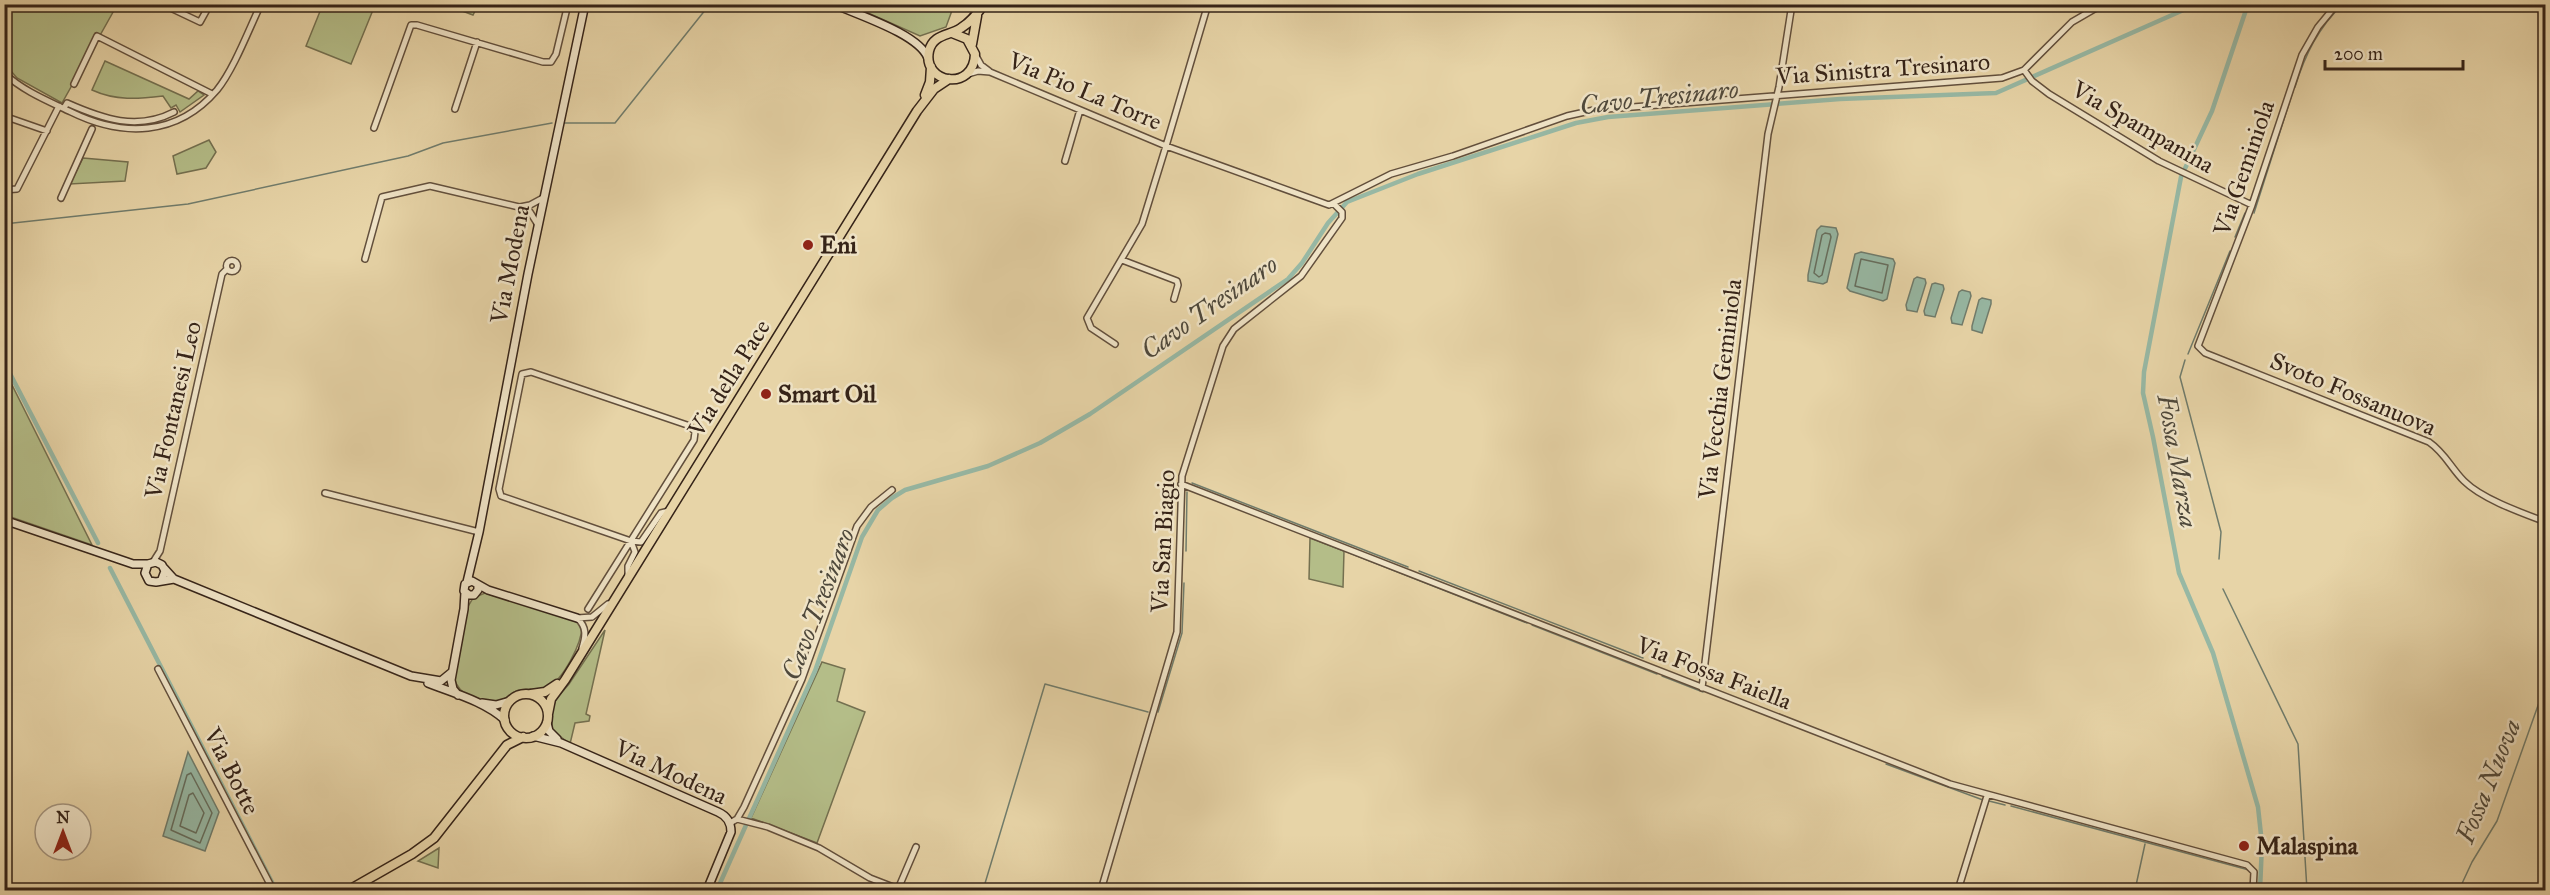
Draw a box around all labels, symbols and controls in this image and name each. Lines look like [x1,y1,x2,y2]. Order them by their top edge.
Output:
scale bar [2325,33,2463,71]
text: 200 m [2334,43,2383,65]
street label: Via Pio La Torre [1003,45,1166,137]
street label: Via Sinistra Tresinaro [1774,47,1991,92]
water label: Cavo Tresinaro [1578,73,1740,121]
street label: Via Spampanina [2066,74,2220,180]
street label: Via Geminiola [2207,96,2281,241]
street label: Via Modena [484,201,536,327]
place label: Eni [820,230,857,260]
marker: Eni [801,238,815,252]
water label: Cavo Tresinaro [1135,248,1284,366]
street label: Via Vecchia Geminiola [1691,276,1748,502]
street label: Via della Pace [681,314,777,443]
street label: Via Fontanesi Leo [138,318,208,503]
street label: Svoto Fossanuova [2265,346,2441,443]
place label: Smart Oil [778,379,877,409]
marker: Smart Oil [759,387,773,401]
water label: Fossa Marza [2150,391,2205,530]
street label: Via San Biagio [1144,469,1182,614]
water label: Cavo Tresinaro [774,524,862,684]
street label: Via Fossa Faiella [1631,629,1797,717]
water label: Fossa Nuova [2448,714,2527,849]
street label: Via Botte [197,722,267,820]
street label: Via Modena [609,733,733,811]
north arrow [33,802,93,862]
text: N [56,808,70,827]
place label: Malaspina [2256,831,2359,861]
marker: Malaspina [2237,839,2251,853]

